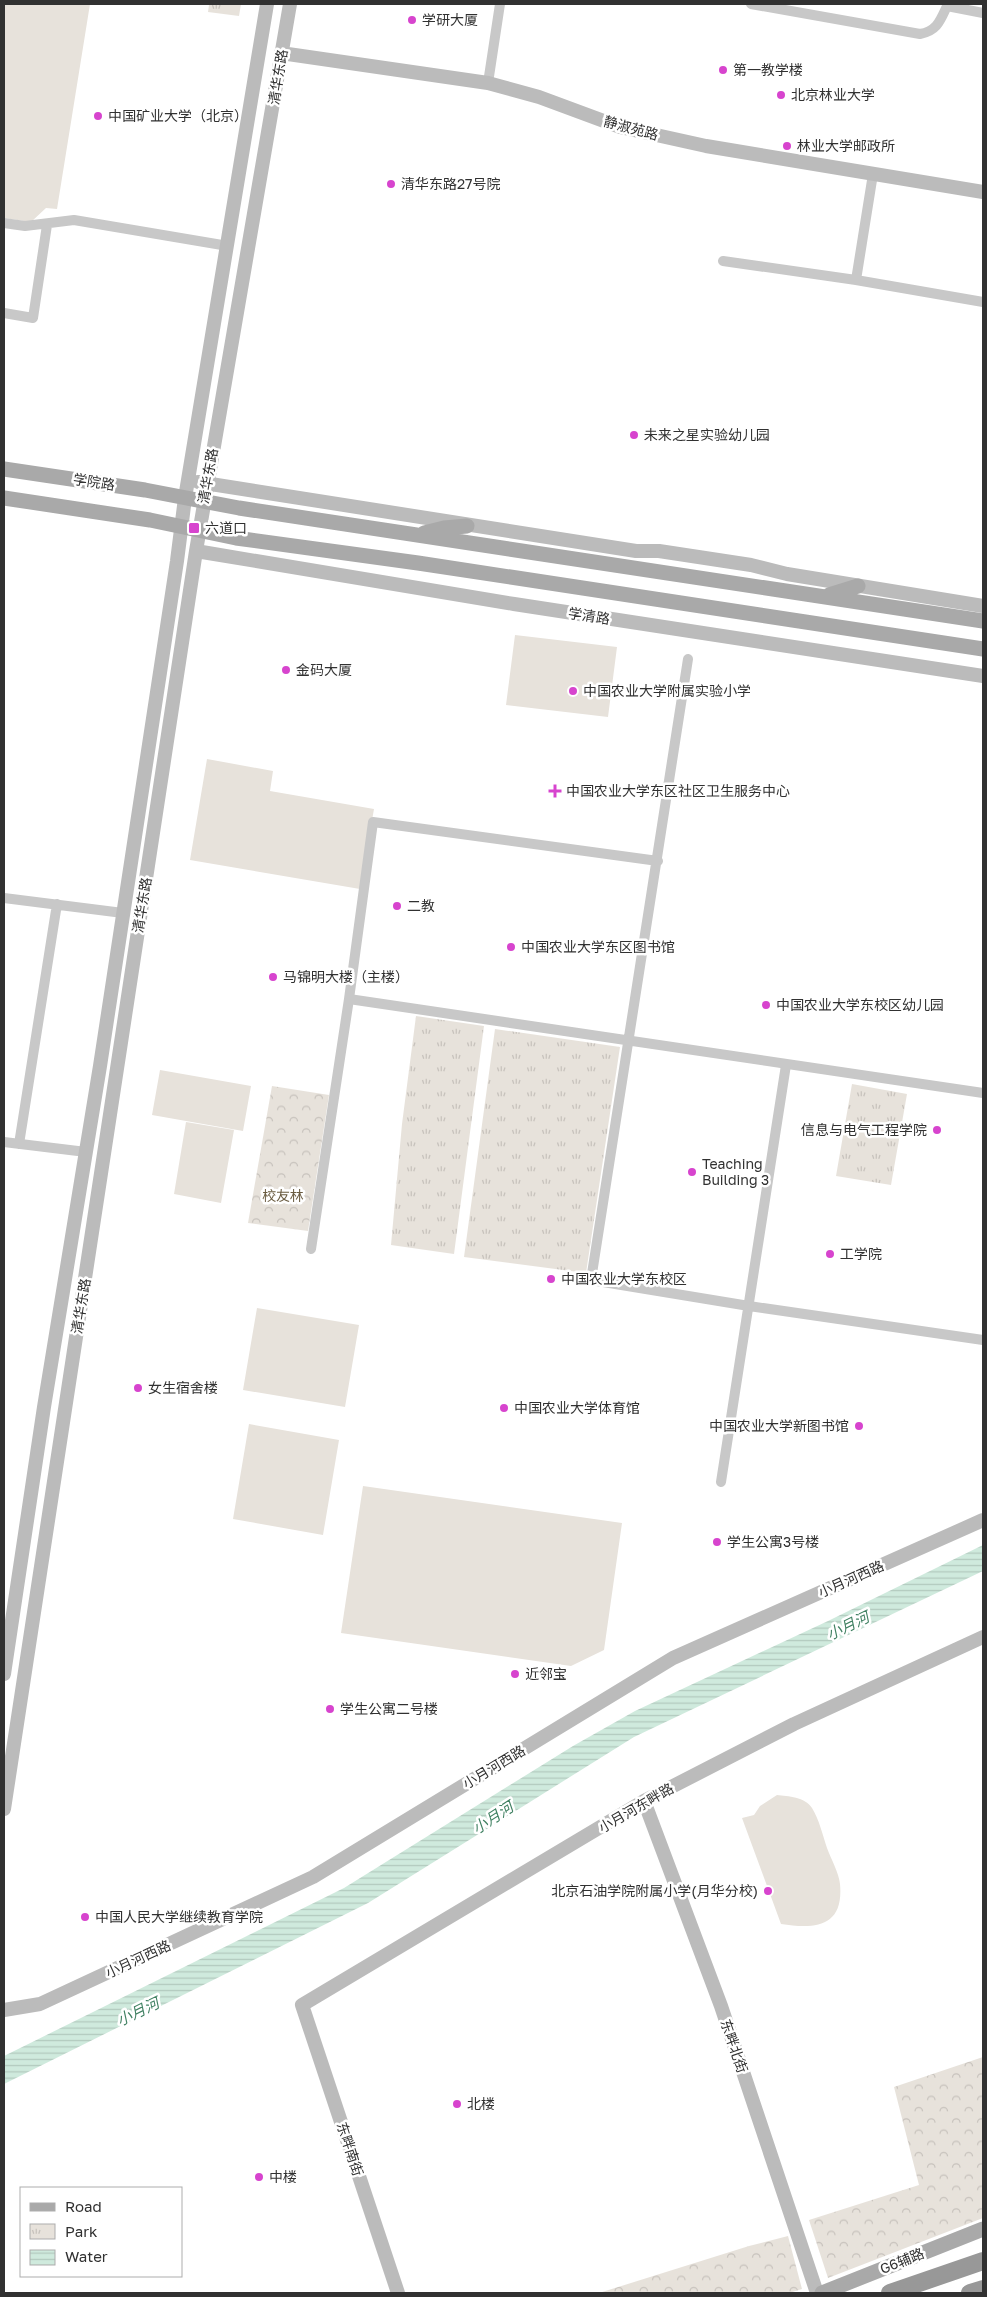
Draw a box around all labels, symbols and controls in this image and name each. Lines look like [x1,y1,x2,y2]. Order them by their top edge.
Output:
place label: 学研大厦 [422,11,478,28]
marker: 学研大厦 [406,14,418,26]
street label: 清华东路 [265,48,290,106]
place label: 第一教学楼 [733,61,803,78]
marker: 第一教学楼 [717,64,729,76]
place label: 北京林业大学 [791,86,875,103]
marker: 北京林业大学 [775,89,787,101]
place label: 中国矿业大学（北京） [108,107,248,124]
marker: 中国矿业大学（北京） [92,110,104,122]
street label: 静淑苑路 [602,112,660,143]
place label: 林业大学邮政所 [797,137,895,154]
marker: 林业大学邮政所 [781,140,793,152]
place label: 清华东路27号院 [401,175,501,192]
marker: 清华东路27号院 [385,178,397,190]
place label: 未来之星实验幼儿园 [644,426,770,443]
marker: 未来之星实验幼儿园 [628,429,640,441]
street label: 清华东路 [194,447,221,505]
street label: 学院路 [72,470,116,493]
place label: 六道口 [205,519,247,536]
marker: 六道口 [187,521,201,535]
street label: 学清路 [567,604,611,627]
place label: 金码大厦 [296,661,352,678]
marker: 金码大厦 [280,664,292,676]
place label: 中国农业大学附属实验小学 [583,682,751,699]
marker: 中国农业大学附属实验小学 [567,685,579,697]
place label: 中国农业大学东区社区卫生服务中心 [566,782,790,799]
marker: 中国农业大学东区社区卫生服务中心 [548,784,562,798]
street label: 清华东路 [129,876,154,934]
place label: 二教 [407,897,435,914]
marker: 二教 [391,900,403,912]
place label: 中国农业大学东区图书馆 [521,938,675,955]
marker: 中国农业大学东区图书馆 [505,941,517,953]
place label: 马锦明大楼（主楼） [283,968,409,985]
marker: 马锦明大楼（主楼） [267,971,279,983]
place label: 中国农业大学东校区幼儿园 [776,996,944,1013]
marker: 中国农业大学东校区幼儿园 [760,999,772,1011]
place label: 信息与电气工程学院 [801,1121,927,1138]
marker: 信息与电气工程学院 [931,1124,943,1136]
place label: Teaching Building 3 [702,1155,769,1188]
marker: Teaching Building 3 [686,1166,698,1178]
park label: 校友林 [262,1187,304,1204]
place label: 工学院 [840,1245,882,1262]
marker: 工学院 [824,1248,836,1260]
place label: 中国农业大学东校区 [561,1270,687,1287]
marker: 中国农业大学东校区 [545,1273,557,1285]
street label: 清华东路 [68,1277,93,1335]
place label: 女生宿舍楼 [148,1379,218,1396]
marker: 女生宿舍楼 [132,1382,144,1394]
place label: 中国农业大学体育馆 [514,1399,640,1416]
marker: 中国农业大学体育馆 [498,1402,510,1414]
place label: 中国农业大学新图书馆 [709,1417,849,1434]
marker: 中国农业大学新图书馆 [853,1420,865,1432]
place label: 学生公寓3号楼 [727,1533,819,1550]
marker: 学生公寓3号楼 [711,1536,723,1548]
street label: 小月河西路 [815,1557,886,1601]
water label: 小月河 [823,1606,874,1643]
place label: 近邻宝 [525,1665,567,1682]
marker: 近邻宝 [509,1668,521,1680]
place label: 学生公寓二号楼 [340,1700,438,1717]
marker: 学生公寓二号楼 [324,1703,336,1715]
street label: 小月河西路 [459,1741,528,1792]
street label: 小月河东畔路 [595,1779,676,1836]
water label: 小月河 [469,1796,519,1837]
place label: 北京石油学院附属小学(月华分校) [551,1882,758,1899]
marker: 北京石油学院附属小学(月华分校) [762,1885,774,1897]
place label: 中国人民大学继续教育学院 [95,1908,263,1925]
marker: 中国人民大学继续教育学院 [79,1911,91,1923]
street label: 小月河西路 [102,1936,173,1981]
water label: 小月河 [113,1992,164,2029]
street label: 东畔北街 [717,2017,752,2075]
place label: 北楼 [467,2095,495,2112]
marker: 北楼 [451,2098,463,2110]
street label: 东畔南街 [334,2120,367,2178]
place label: 中楼 [269,2168,297,2185]
marker: 中楼 [253,2171,265,2183]
legend [20,2187,182,2277]
text: Road [65,2197,102,2215]
text: Park [65,2222,98,2240]
street label: G6辅路 [877,2244,926,2277]
text: Water [65,2247,108,2265]

